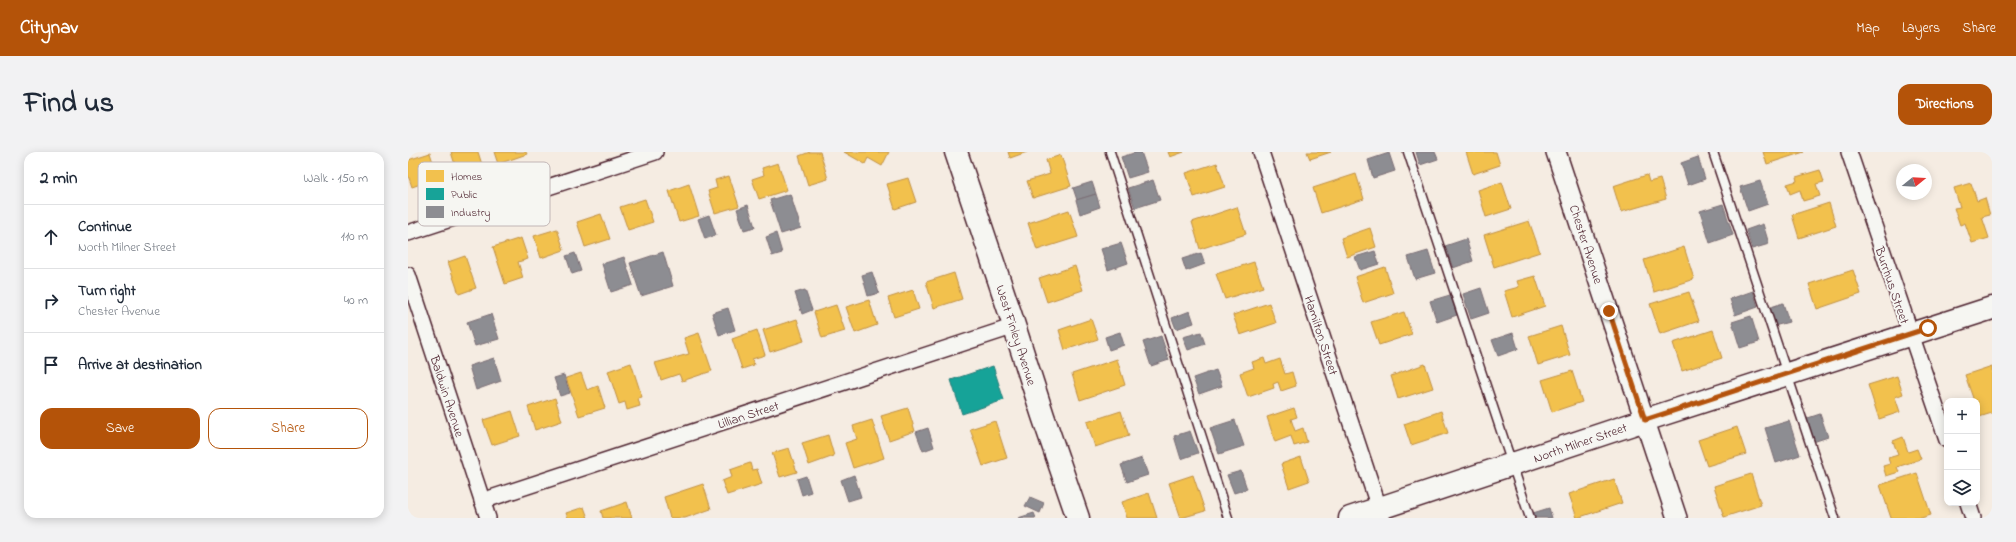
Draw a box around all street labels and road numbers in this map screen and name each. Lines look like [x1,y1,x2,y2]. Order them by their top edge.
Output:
street label: Chester Avenue [1564,202,1607,287]
street label: Burrhus Street [1869,243,1914,327]
street label: West Finley Avenue [989,283,1041,389]
street label: Hamilton Street [1299,293,1343,378]
street label: Baldwin Avenue [424,352,469,440]
street label: Lillian Street [715,396,782,434]
street label: North Milner Street [1531,418,1631,468]

